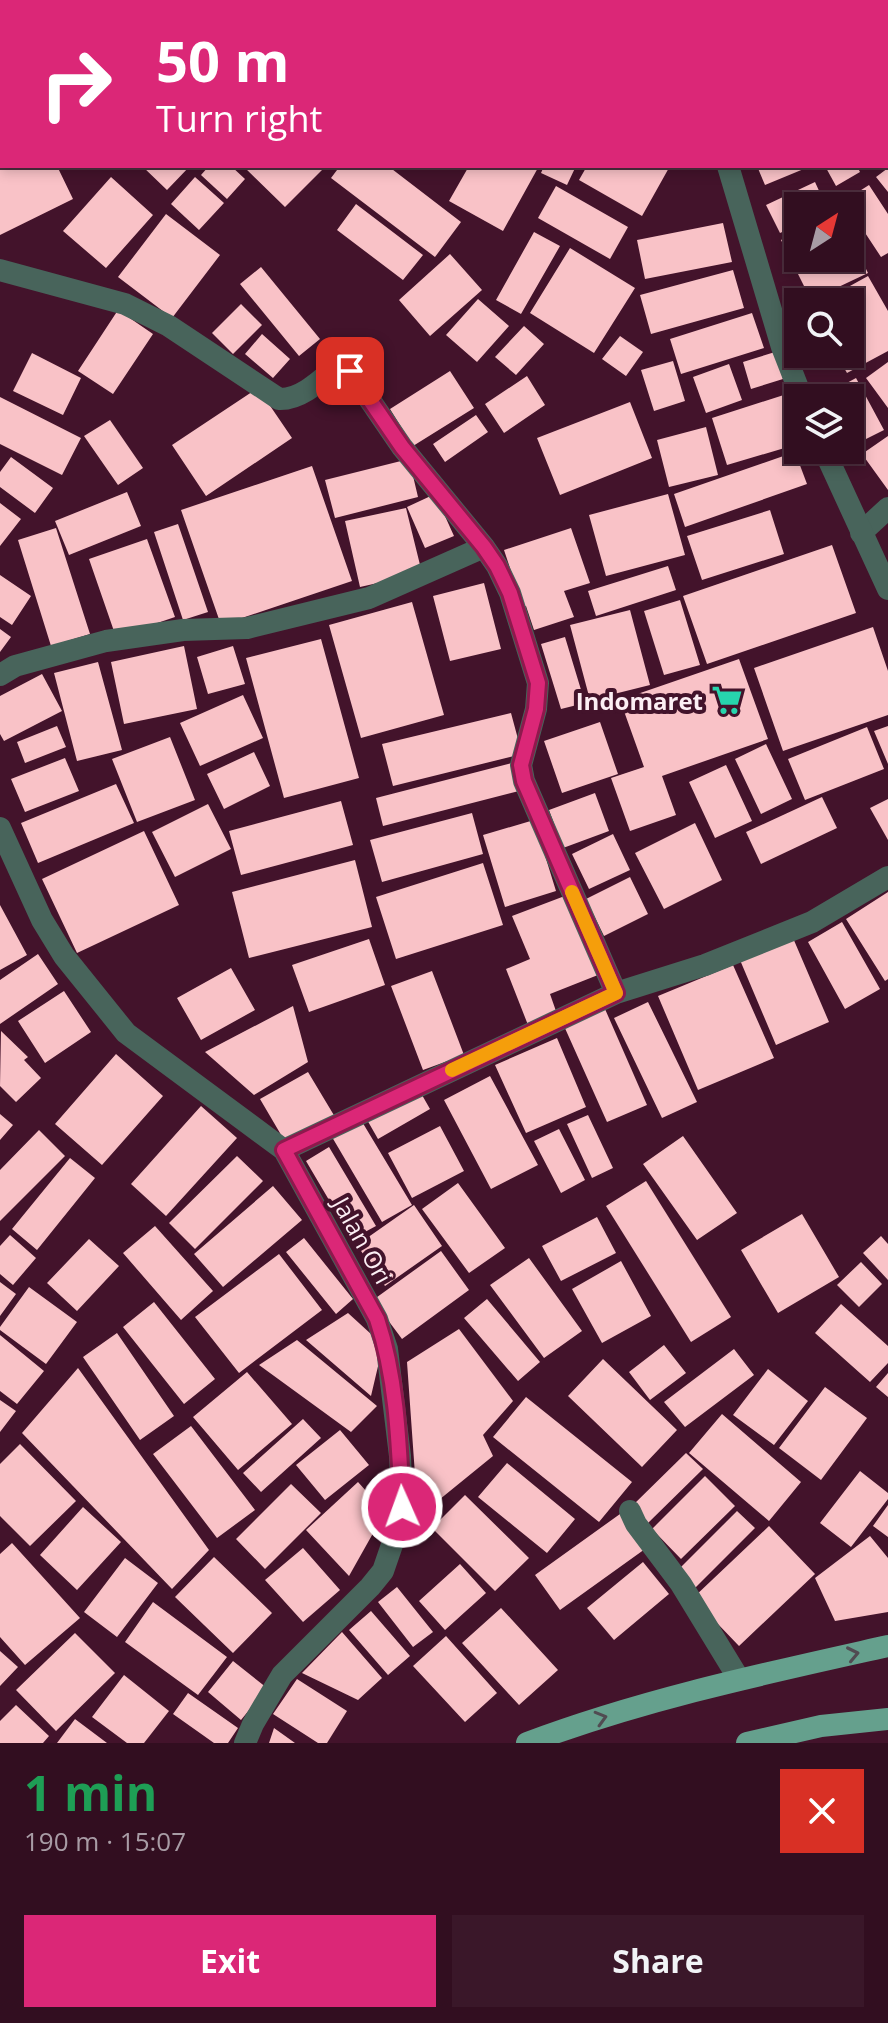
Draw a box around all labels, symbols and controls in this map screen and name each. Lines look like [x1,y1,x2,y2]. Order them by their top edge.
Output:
text: 50 m [156,22,290,98]
icon: right [24,32,128,136]
text: Turn right [156,94,322,143]
north arrow [784,192,864,272]
map controls [784,192,864,464]
button: search [784,288,864,368]
pin [316,337,384,405]
icon: arrive [328,349,372,393]
button: layers [784,384,864,464]
supermarket icon: Indomaret [710,683,744,717]
place label: Indomaret [576,684,703,717]
street label: Jalan Ori [325,1189,400,1289]
position arrow [360,1465,444,1549]
one-way arrow [846,1646,859,1663]
one-way arrow [594,1711,608,1727]
text: 1 min [24,1760,157,1825]
button: close [780,1769,864,1853]
text: 190 m · 15:07 [24,1823,186,1859]
button: Exit [24,1915,436,2007]
button: Share [452,1915,864,2007]

